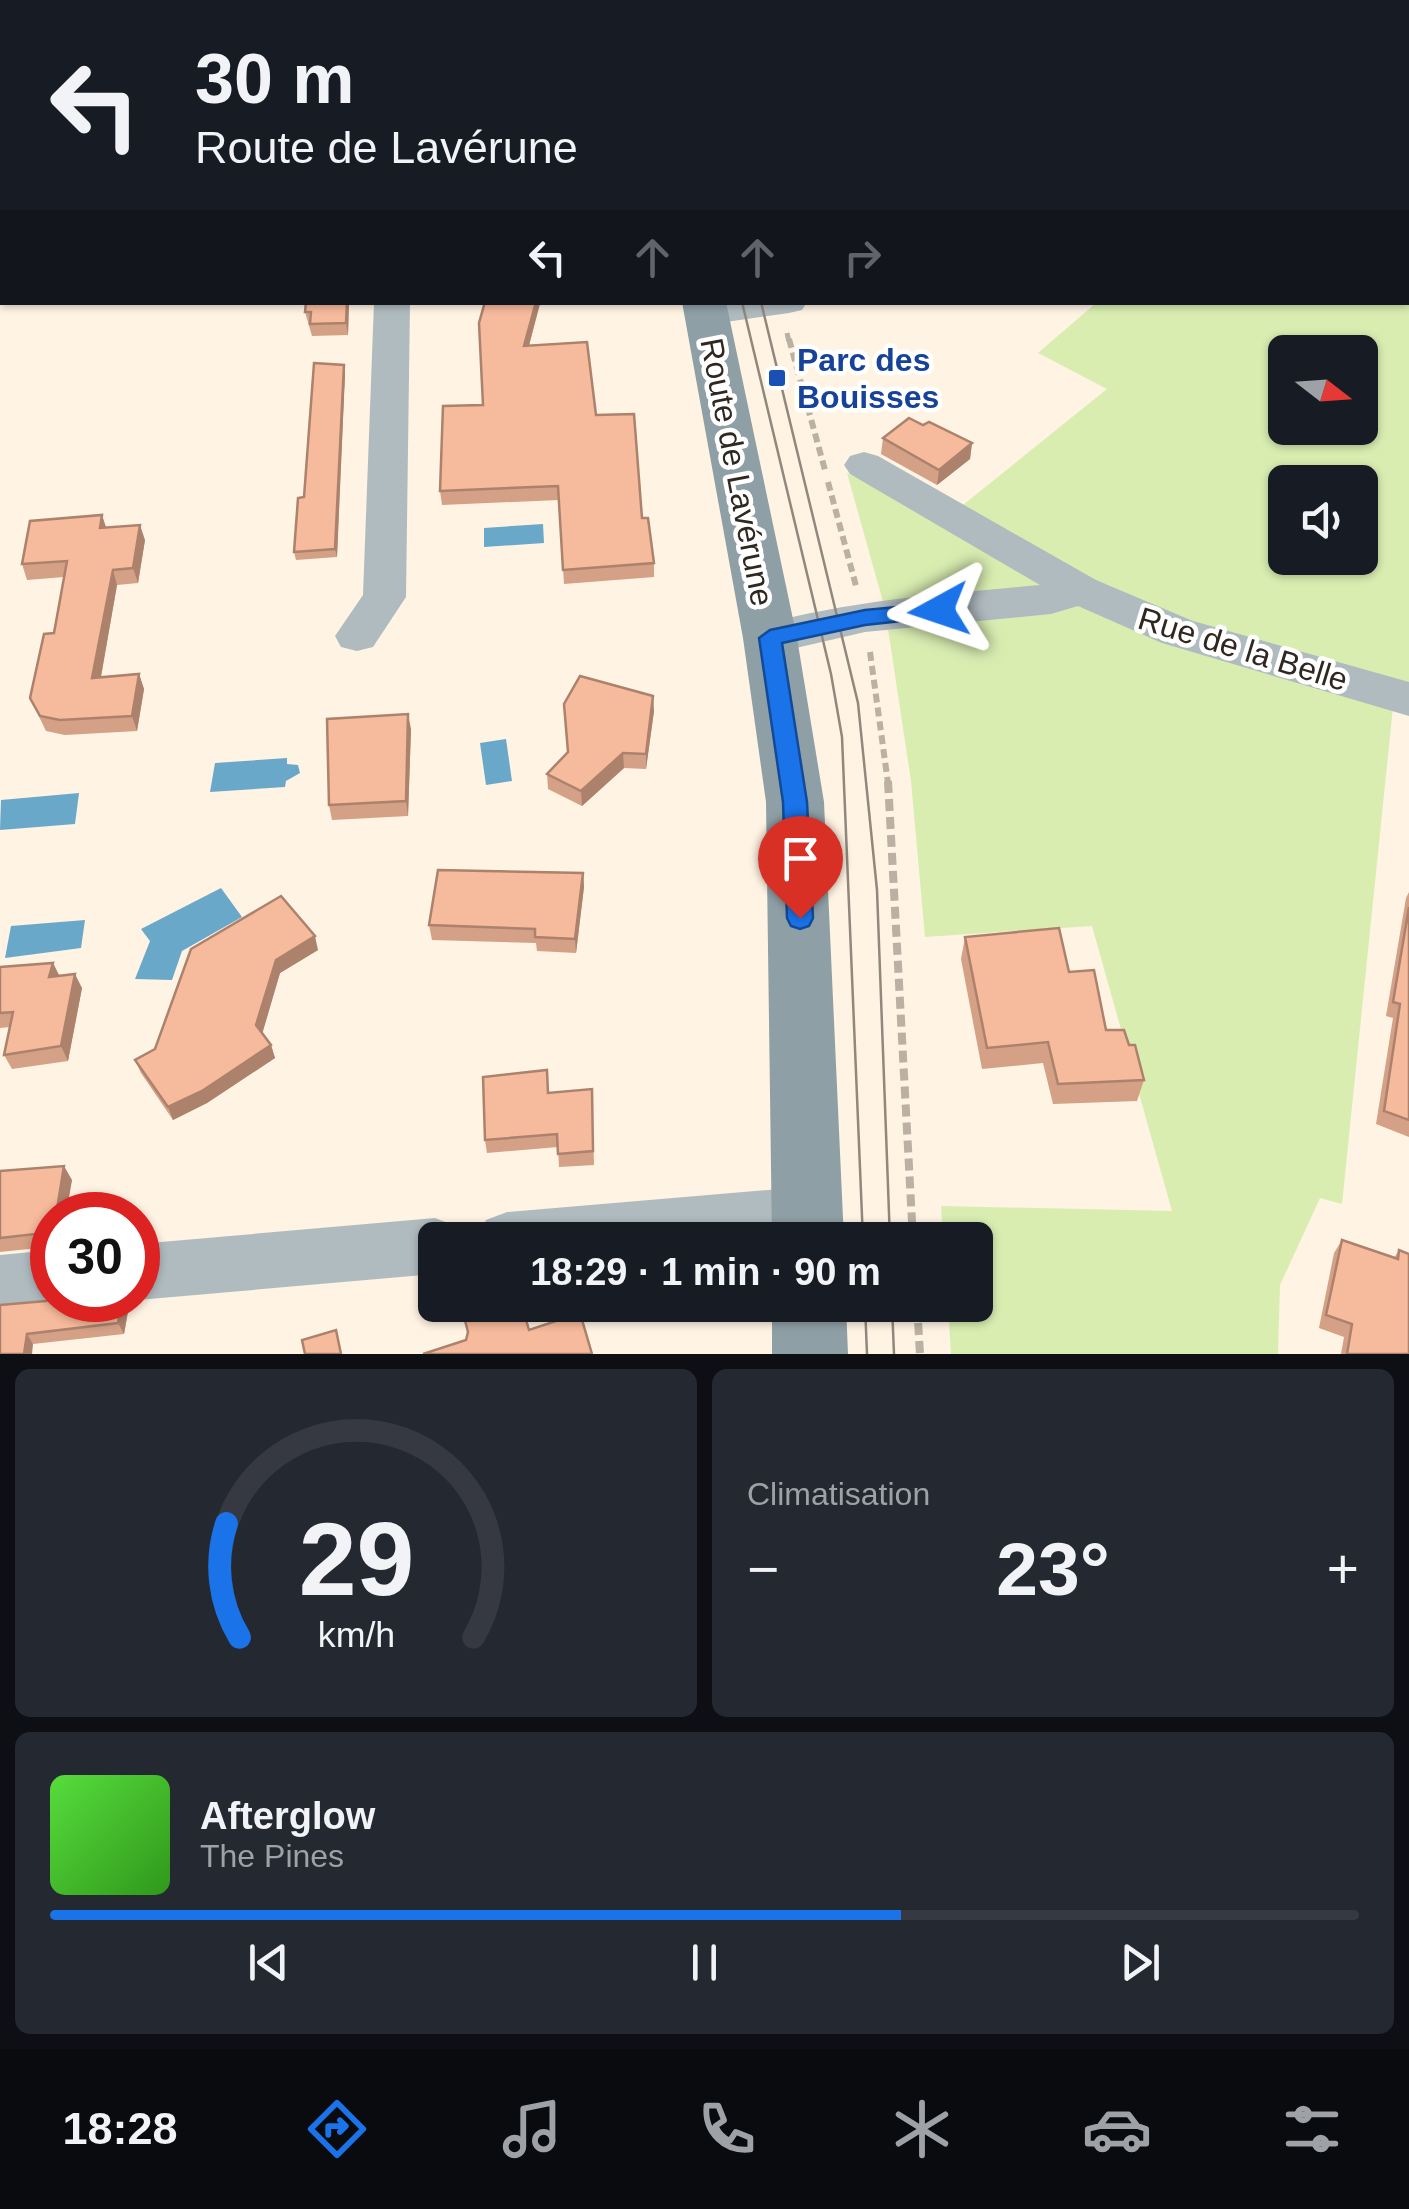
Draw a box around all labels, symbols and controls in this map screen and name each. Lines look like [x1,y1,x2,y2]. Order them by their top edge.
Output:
icon: left [30,40,160,170]
text: 30 m [195,40,355,118]
text: Route de Lavérune [195,122,578,173]
icon: left [520,230,575,285]
icon: ahead [625,230,680,285]
icon: ahead [730,230,785,285]
icon: right [835,230,890,285]
street label: Route de Lavérune [693,335,781,609]
north arrow [1268,335,1378,445]
map controls [1268,335,1378,575]
place label: Parc des Bouisses [797,342,939,415]
marker: Parc des Bouisses [766,367,788,389]
button: sound [1268,465,1378,575]
position arrow [887,558,991,662]
street label: Rue de la Belle [1134,600,1352,698]
pin [758,816,843,919]
icon: arrive [773,831,828,886]
speed limit sign: 30 [30,1192,160,1322]
text: 18:29 · 1 min · 90 m [530,1251,881,1293]
text: Climatisation [747,1476,930,1512]
text: 29 [298,1501,414,1617]
text: 23° [996,1527,1110,1611]
text: − [747,1538,779,1600]
text: + [1327,1538,1359,1600]
text: km/h [317,1615,395,1655]
text: Afterglow [200,1795,375,1837]
text: The Pines [200,1838,344,1874]
icon: previous [241,1935,296,1990]
icon: pause [677,1935,732,1990]
icon: next [1113,1935,1168,1990]
icon: directions [302,2094,372,2164]
icon: music [497,2094,567,2164]
icon: phone [692,2094,762,2164]
icon: climate [887,2094,957,2164]
icon: car [1082,2094,1152,2164]
icon: filters [1277,2094,1347,2164]
text: 18:28 [62,2103,178,2154]

